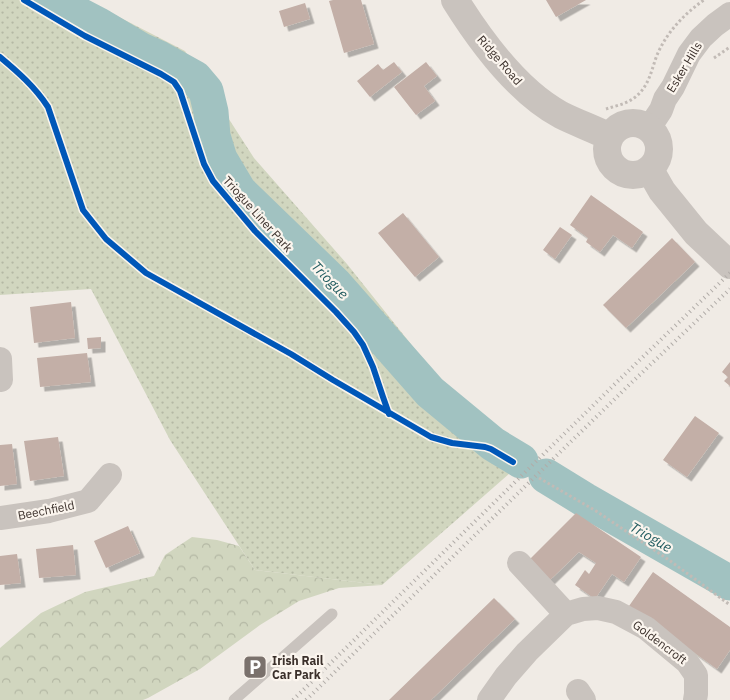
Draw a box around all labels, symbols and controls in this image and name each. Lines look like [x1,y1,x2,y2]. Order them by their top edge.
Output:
street label: Ridge Road [474,32,526,88]
street label: Esker Hills [663,39,705,95]
street label: Triogue Liner Park [220,173,296,256]
water label: Triogue [308,257,352,303]
street label: Beechfield [16,497,76,523]
water label: Triogue [627,518,675,556]
street label: Goldencroft [630,617,690,667]
place label: Irish Rail Car Park [272,653,324,682]
parking icon: Irish Rail Car Park [242,654,268,680]

